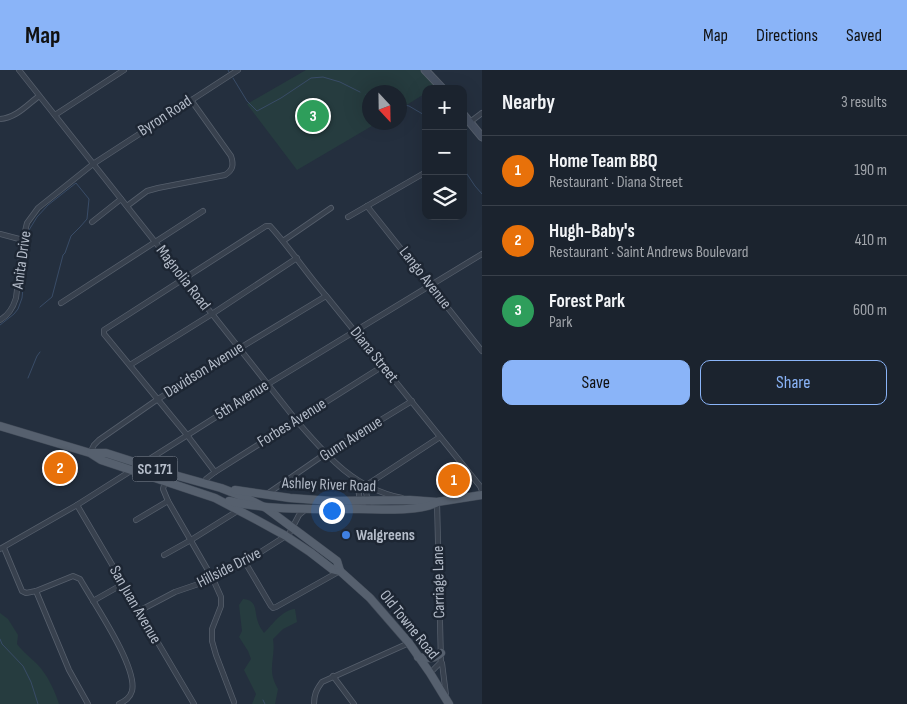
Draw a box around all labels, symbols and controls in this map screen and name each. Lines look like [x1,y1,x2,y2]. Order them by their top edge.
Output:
text: Map [25,21,60,50]
text: Map [703,25,728,46]
text: Directions [756,25,818,46]
text: Saved [846,25,882,46]
north arrow [362,85,407,130]
map controls [422,85,467,220]
button: + [422,85,467,130]
text: Nearby [502,90,555,115]
street label: Byron Road [135,92,195,140]
text: 3 results [841,93,887,112]
pin: 3 [297,97,329,135]
button: − [422,130,467,175]
text: Home Team BBQ [549,150,658,173]
text: 1 [515,161,521,180]
text: 190 m [854,161,887,180]
text: Restaurant · Diana Street [549,173,683,192]
button: layers [422,175,467,220]
text: Hugh-Baby's [549,220,635,243]
street label: Anita Drive [8,230,35,291]
text: 2 [514,231,522,250]
text: 410 m [855,231,887,250]
street label: Magnolia Road [152,242,214,314]
street label: Lango Avenue [395,243,455,313]
text: Restaurant · Saint Andrews Boulevard [549,243,749,262]
text: Forest Park [549,290,625,313]
text: 3 [514,301,522,320]
text: 600 m [853,301,887,320]
text: Park [549,313,572,332]
street label: Diana Street [346,323,402,387]
street label: Davidson Avenue [161,338,247,402]
button: Save [502,360,690,405]
button: Share [700,360,887,405]
street label: 5th Avenue [212,376,272,424]
street label: Forbes Avenue [254,394,330,452]
street label: Gunn Avenue [316,412,386,466]
pin: 2 [44,449,76,487]
road number: SC 171 [132,456,178,482]
pin: 1 [438,461,470,499]
street label: Ashley River Road [281,474,376,496]
your location [319,498,345,524]
place label: Walgreens [356,526,415,545]
marker: Walgreens [340,529,352,541]
street label: Hillside Drive [194,544,264,592]
street label: Carriage Lane [429,546,449,618]
street label: San Juan Avenue [105,563,165,647]
street label: Old Towne Road [375,587,443,663]

